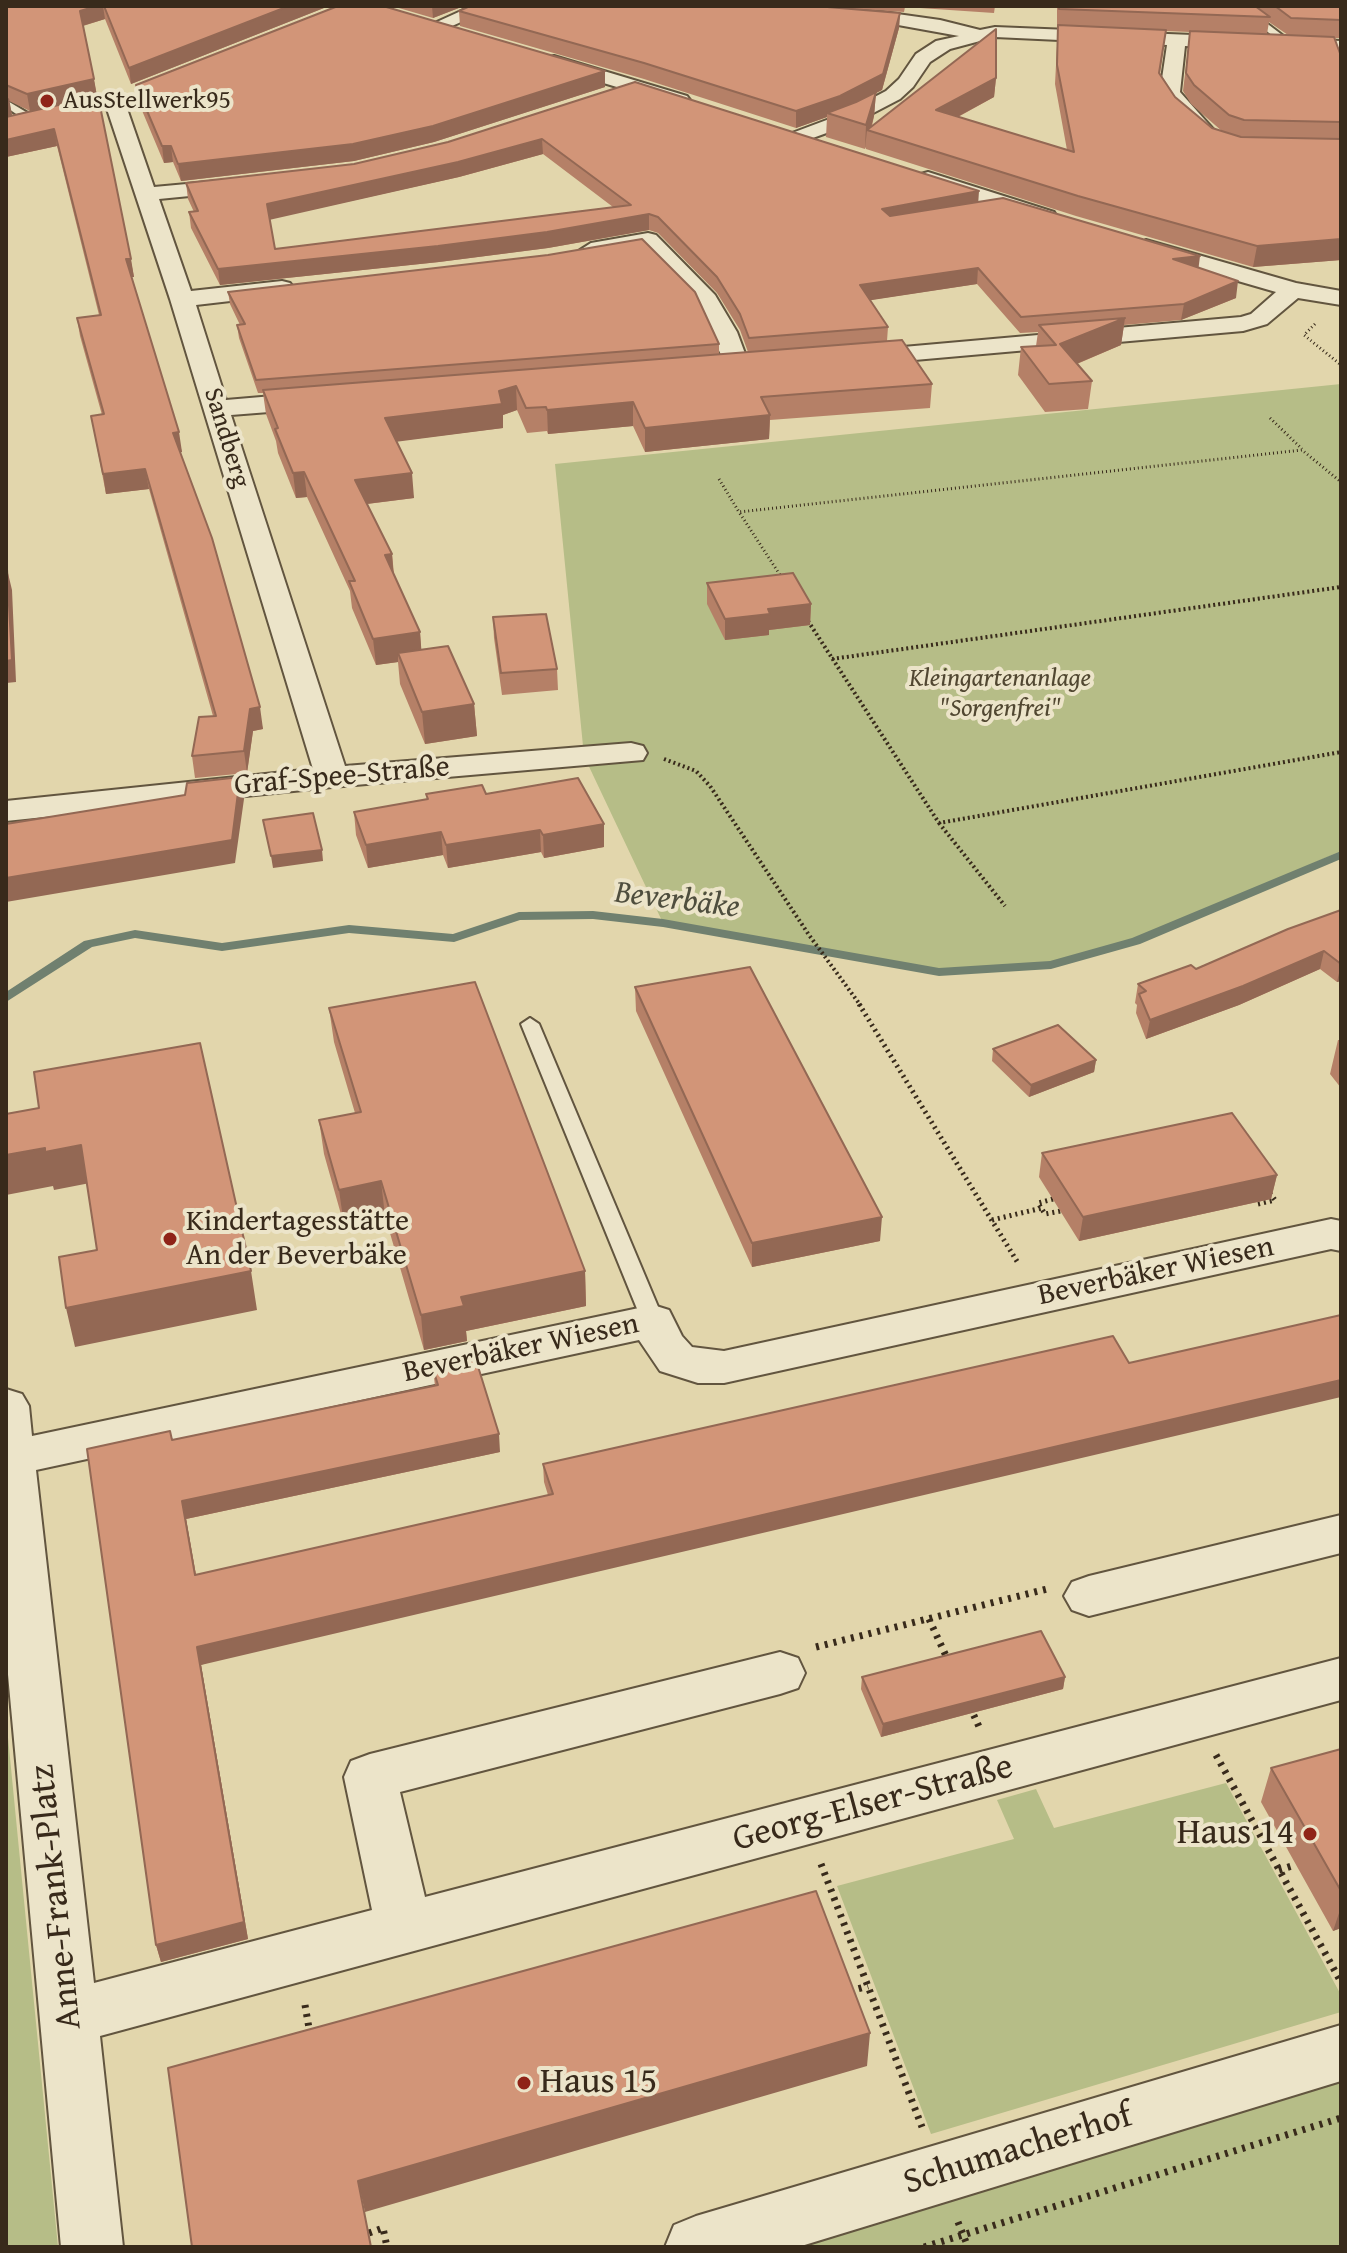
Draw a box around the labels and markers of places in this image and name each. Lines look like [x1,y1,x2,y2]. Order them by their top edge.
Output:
place label: AusStellwerk95 [63,85,231,117]
marker: AusStellwerk95 [38,92,56,110]
place label: Kindertagesstätte An der Beverbäke [186,1204,409,1274]
marker: Kindertagesstätte An der Beverbäke [161,1230,179,1248]
place label: Haus 14 [1177,1812,1294,1856]
marker: Haus 14 [1301,1825,1319,1843]
place label: Haus 15 [540,2061,657,2105]
marker: Haus 15 [515,2074,533,2092]

